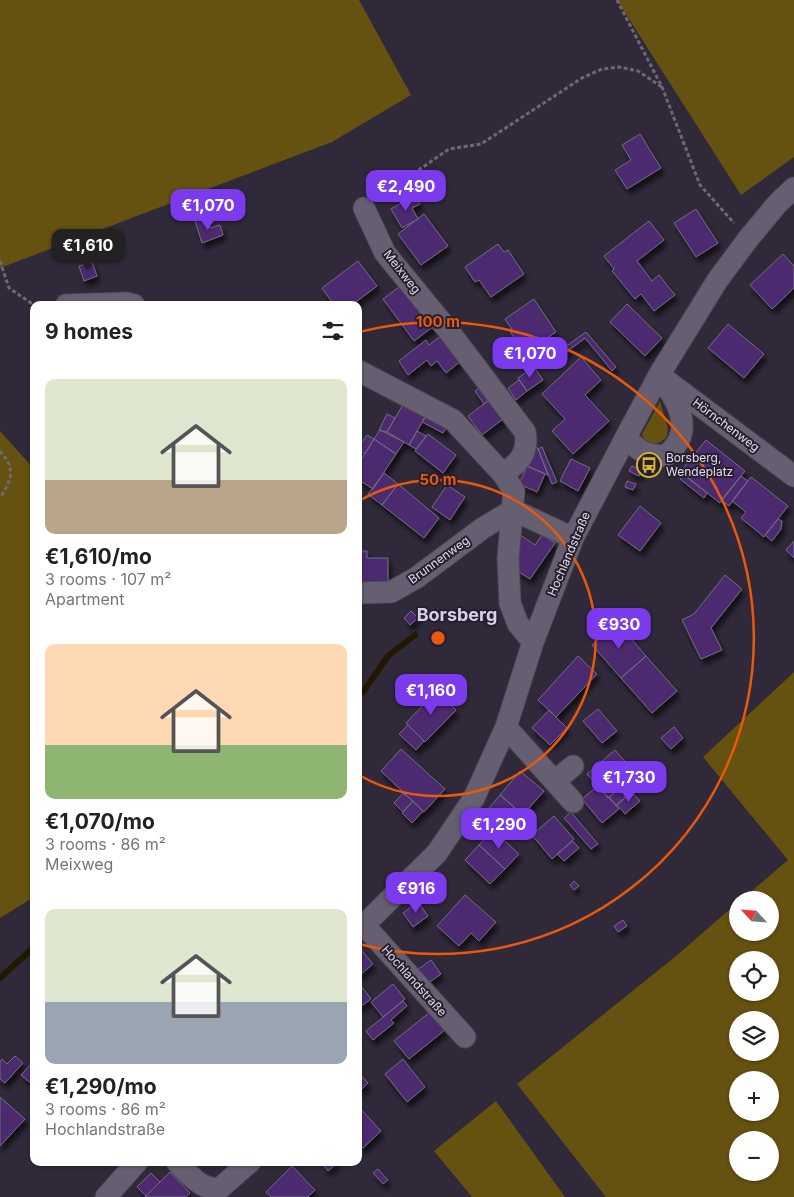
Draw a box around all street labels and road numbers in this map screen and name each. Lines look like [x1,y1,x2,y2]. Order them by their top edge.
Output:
street label: Meixweg [381,247,424,297]
street label: Hörnchenweg [690,395,763,455]
street label: Hochlandstraße [544,509,593,598]
street label: Brunnenweg [405,532,472,587]
street label: Hochlandstraße [379,942,450,1019]

